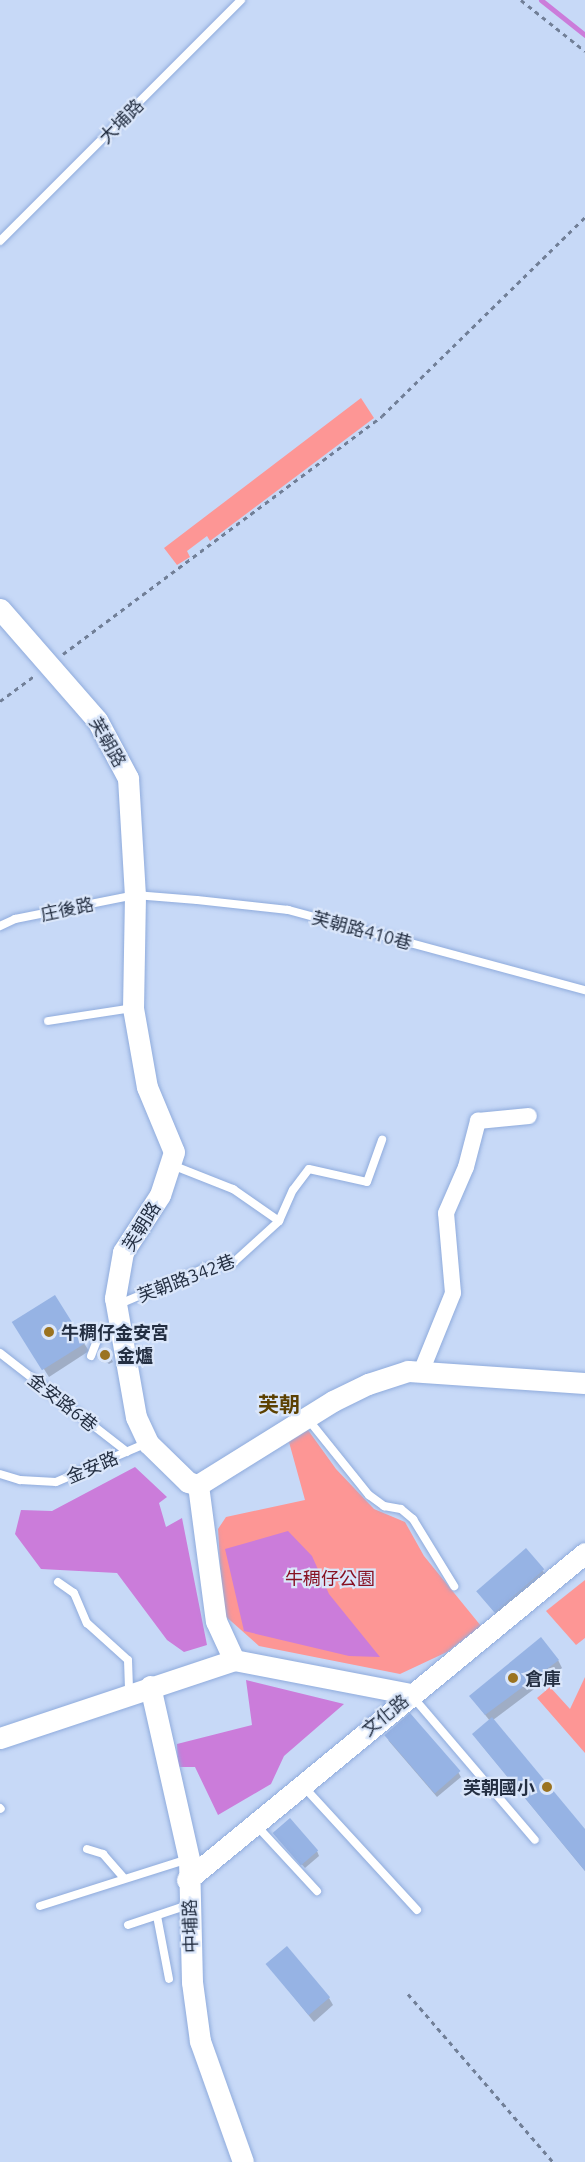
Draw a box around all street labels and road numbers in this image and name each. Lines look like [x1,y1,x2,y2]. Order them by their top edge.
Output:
street label: 大埔路 [94,94,148,148]
street label: 芙朝路 [85,713,131,771]
street label: 庄後路 [38,893,96,925]
street label: 芙朝路410巷 [310,906,414,954]
street label: 芙朝路 [118,1197,164,1255]
street label: 芙朝路342巷 [134,1250,238,1306]
street label: 金安路6巷 [24,1368,102,1436]
street label: 金安路 [63,1447,121,1487]
street label: 文化路 [357,1690,413,1740]
street label: 中埔路 [178,1899,202,1953]

